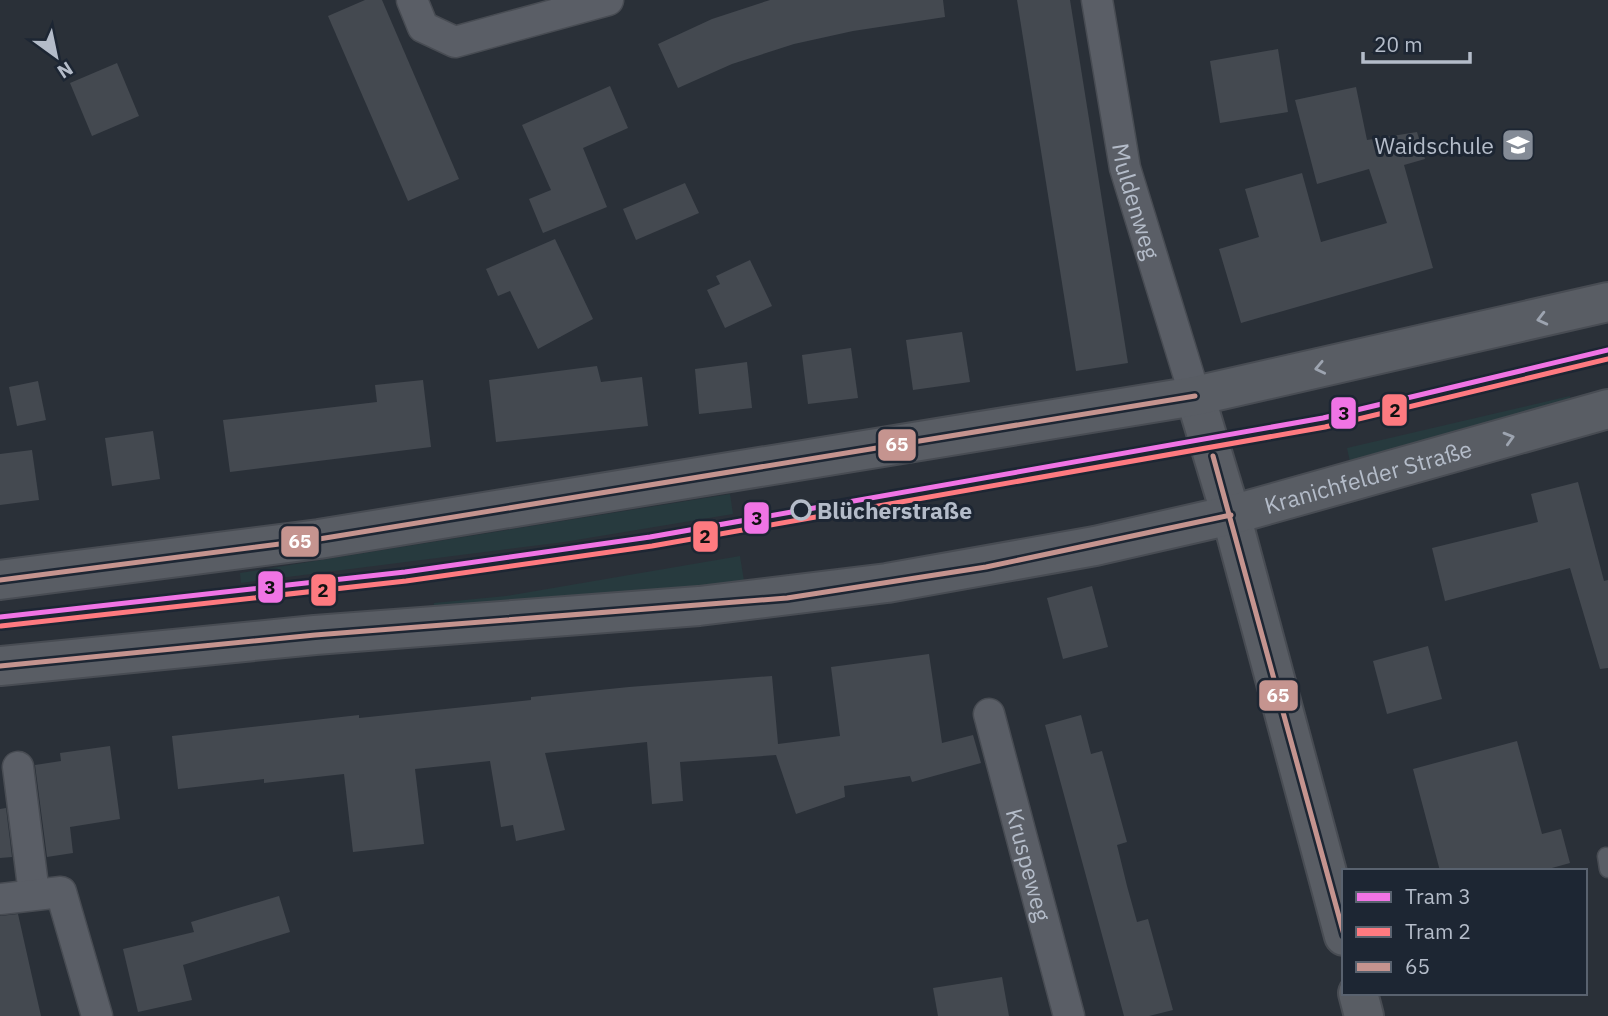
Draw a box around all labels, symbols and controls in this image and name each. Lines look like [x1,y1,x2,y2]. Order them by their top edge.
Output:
north arrow [21,21,91,91]
scale bar [1363,21,1470,65]
text: 20 m [1374,30,1423,58]
text: N [53,56,78,84]
school or university icon: Waidschule [1499,126,1537,164]
place label: Waidschule [1375,130,1494,160]
street label: Muldenweg [1106,141,1167,263]
one-way arrow [1536,311,1548,325]
one-way arrow [1314,360,1326,375]
line badge: 2 [1381,393,1408,427]
line badge: 3 [1330,396,1357,430]
text: 2 [1389,398,1401,422]
text: 3 [1338,401,1350,425]
line badge: 65 [877,428,917,462]
one-way arrow [1502,431,1514,446]
text: 65 [886,432,908,456]
street label: Kranichfelder Straße [1261,433,1475,520]
place label: Blücherstraße [817,495,972,525]
marker: Blücherstraße [791,500,811,520]
line badge: 3 [743,501,770,535]
text: 3 [751,506,763,530]
line badge: 2 [692,520,719,553]
text: 2 [699,524,711,548]
line badge: 65 [280,525,320,558]
text: 65 [289,529,311,553]
line badge: 3 [257,570,284,604]
line badge: 2 [310,573,337,607]
text: 3 [264,575,276,599]
text: 2 [317,578,329,602]
line badge: 65 [1258,679,1299,712]
text: 65 [1267,683,1289,707]
street label: Kruspeweg [1000,805,1058,924]
legend [1342,869,1587,995]
text: Tram 3 [1405,882,1471,910]
text: Tram 2 [1405,917,1471,945]
text: 65 [1405,952,1430,980]

